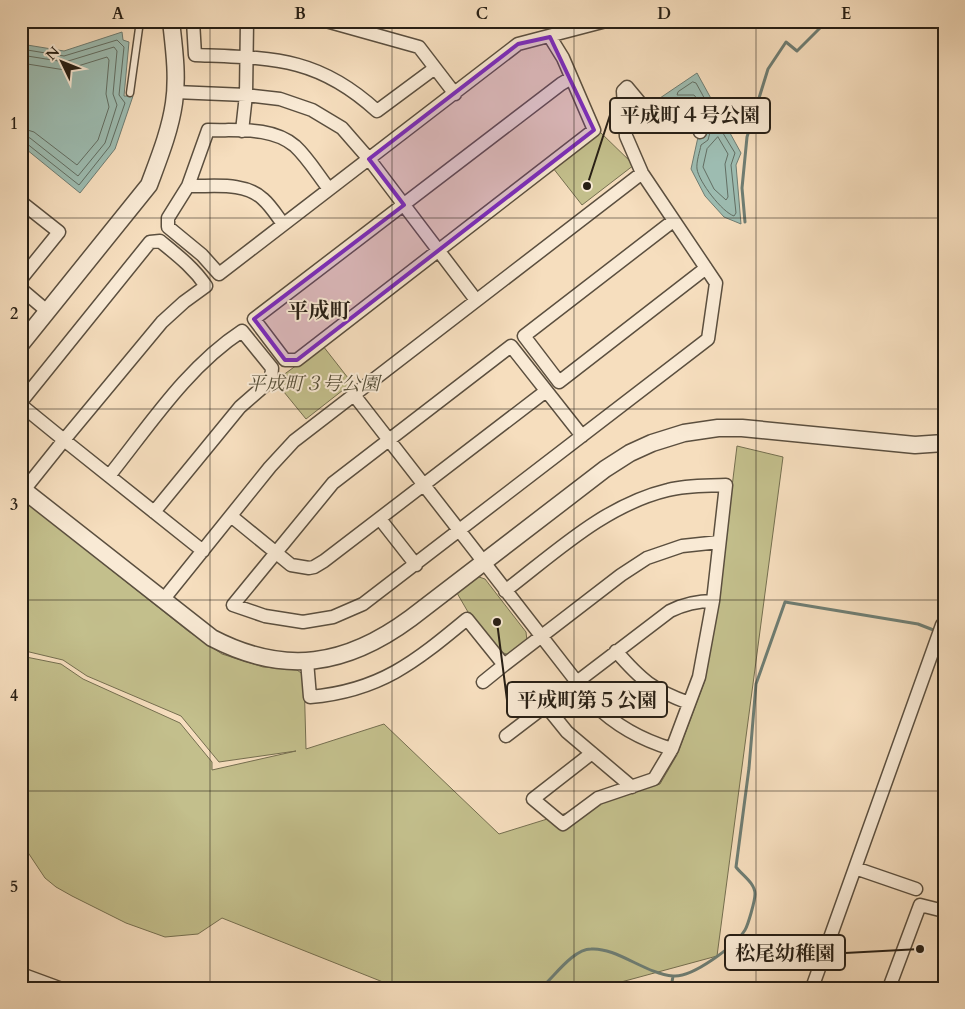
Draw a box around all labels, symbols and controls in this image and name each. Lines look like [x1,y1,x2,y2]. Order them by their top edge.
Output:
text: A [112,3,124,25]
text: B [294,3,306,25]
text: C [476,3,488,25]
text: D [657,3,671,25]
text: E [841,3,851,25]
north arrow [38,38,88,88]
text: N [42,43,64,64]
callout: 平成町４号公園 [610,98,770,133]
text: 平成町４号公園 [620,102,760,129]
text: 1 [10,113,18,135]
district label: 平成町 [288,297,351,326]
text: 2 [10,303,18,325]
park label: 平成町３号公園 [246,371,382,397]
text: 3 [10,494,18,516]
callout: 平成町第５公園 [507,682,667,717]
text: 4 [10,685,18,707]
text: 平成町第５公園 [517,687,657,714]
text: 5 [10,876,18,898]
callout: 松尾幼稚園 [725,935,845,970]
text: 松尾幼稚園 [735,940,835,967]

